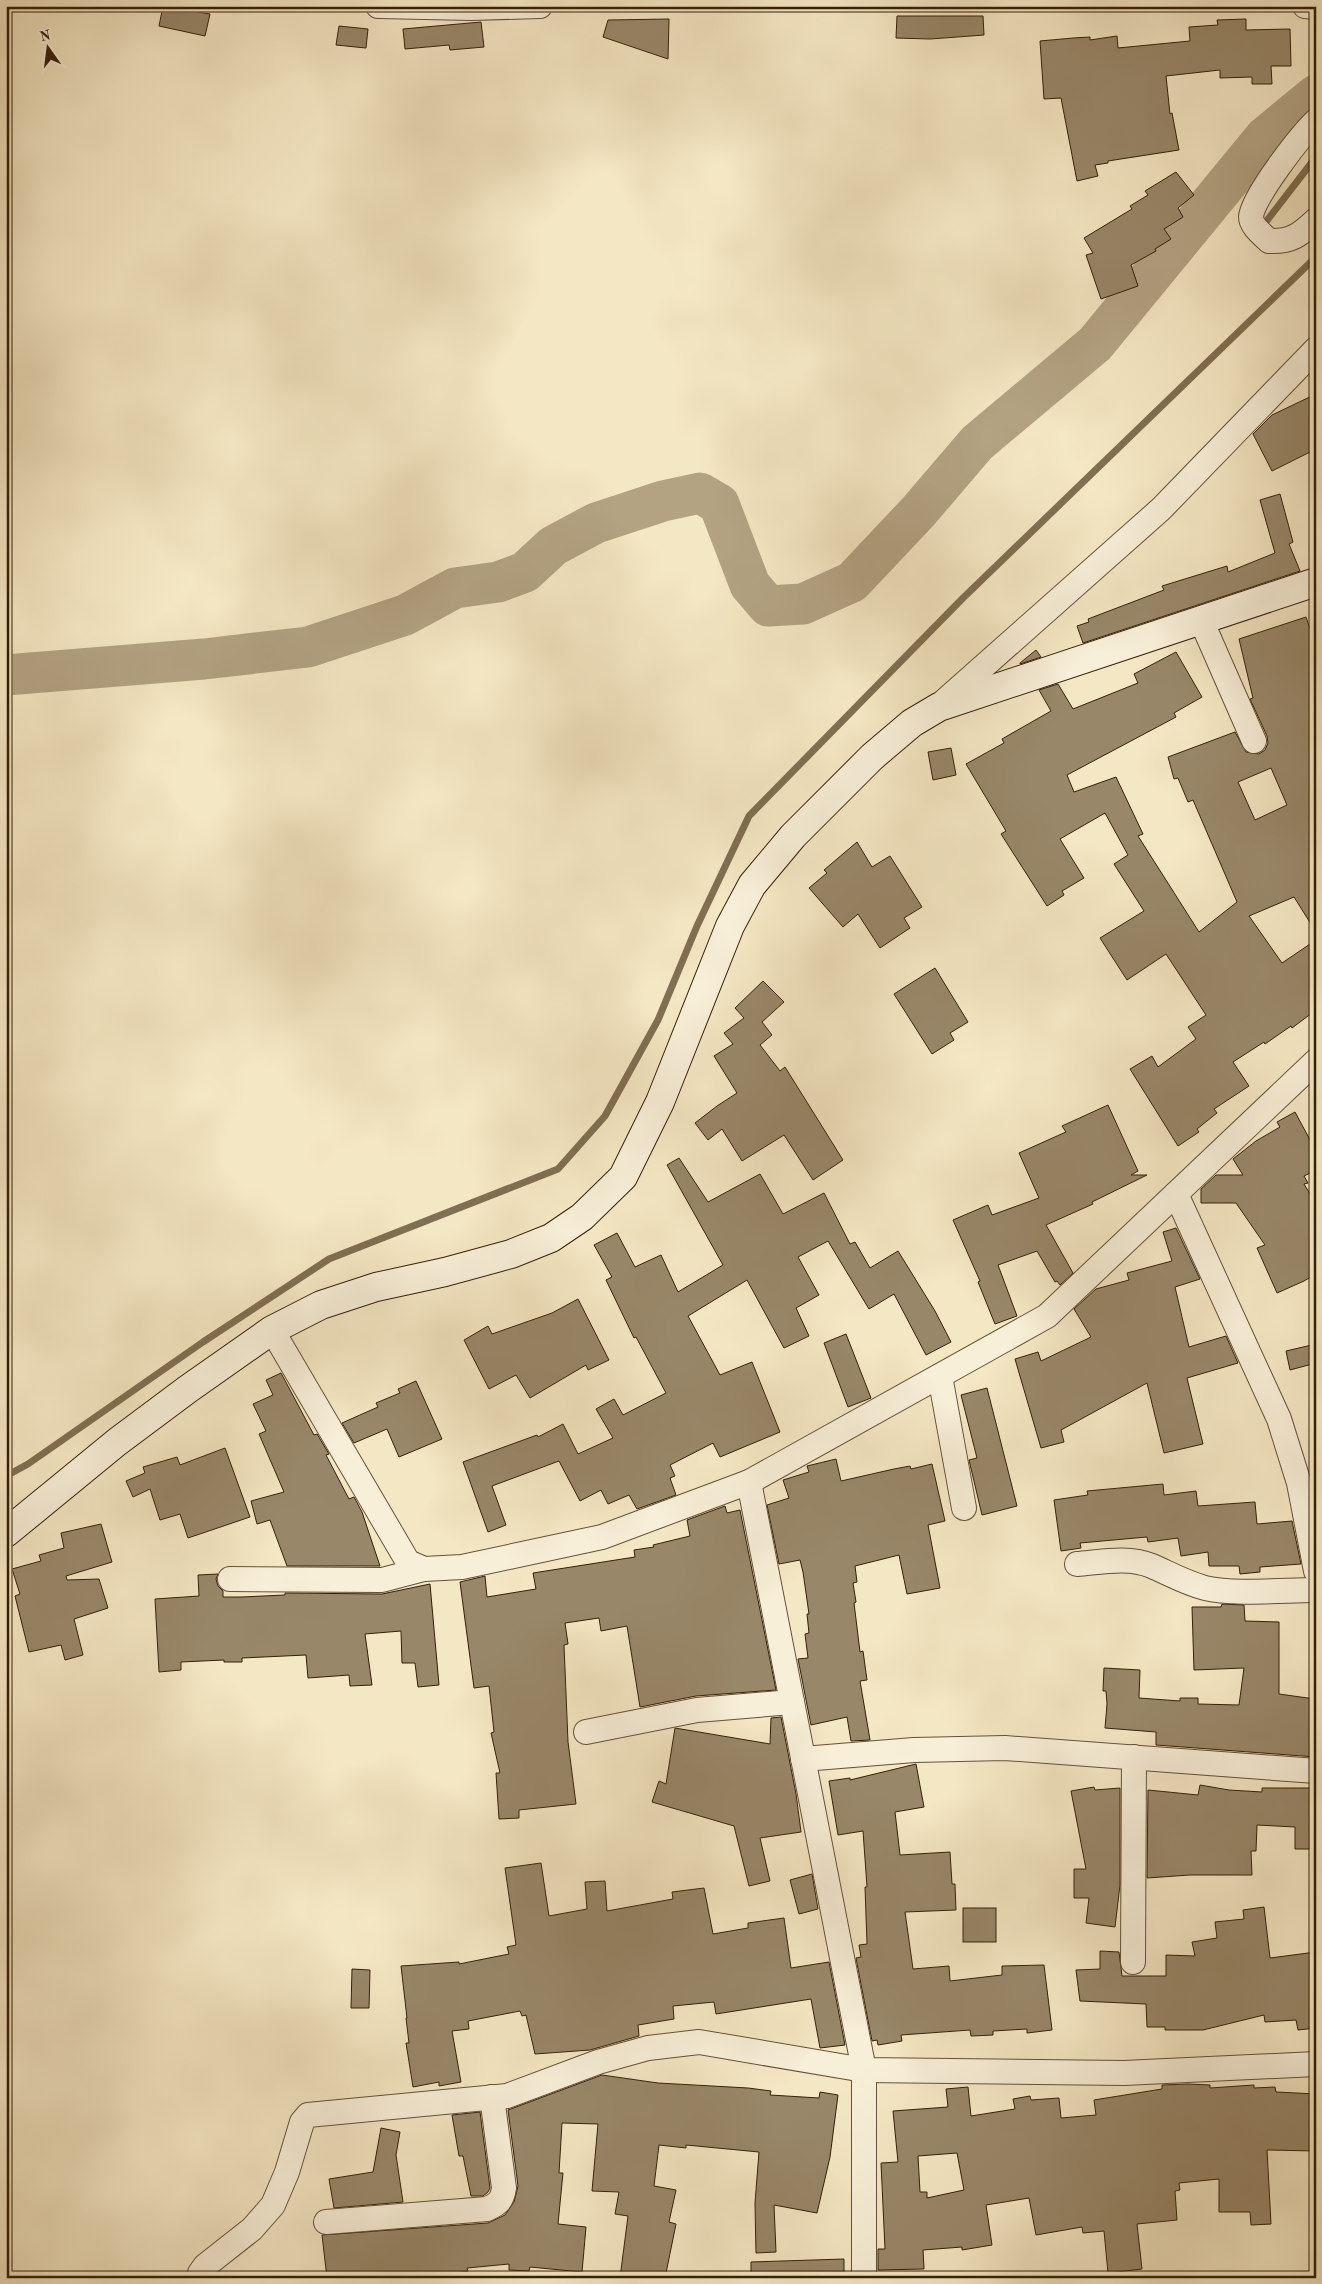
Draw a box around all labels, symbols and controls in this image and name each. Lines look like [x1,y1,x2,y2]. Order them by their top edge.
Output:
north arrow [22,22,72,72]
text: N [38,28,52,44]

